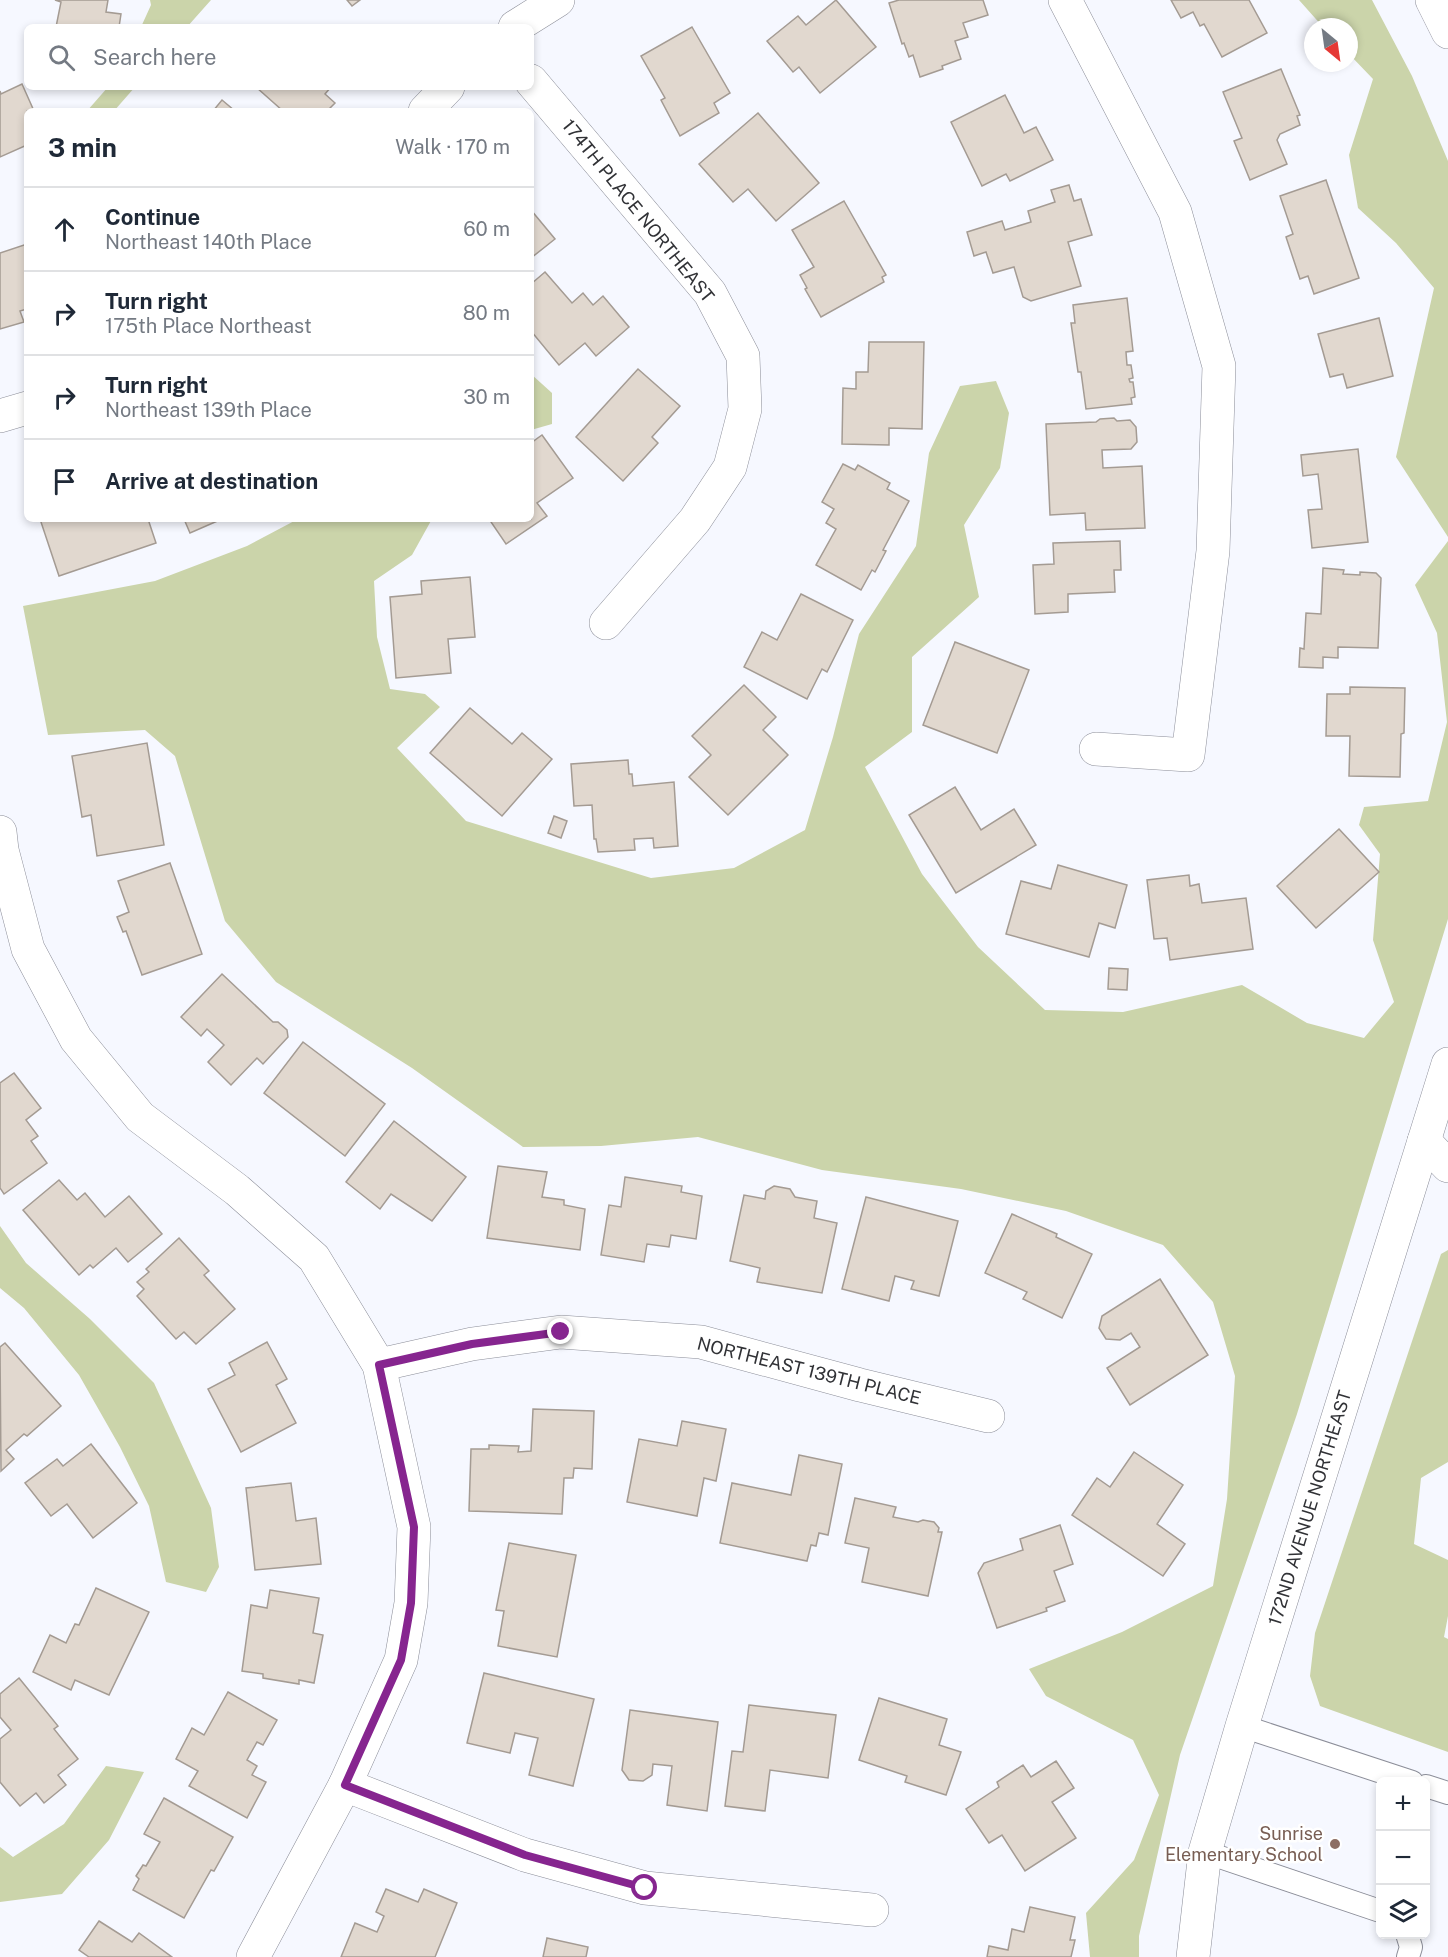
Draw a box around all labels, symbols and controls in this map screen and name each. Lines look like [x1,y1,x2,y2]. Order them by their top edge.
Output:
north arrow [1304,18,1358,72]
search box [24,24,534,90]
icon: search [45,41,78,74]
text: Search here [93,44,217,70]
street label: 174TH PLACE NORTHEAST [558,115,719,307]
text: 3 min [48,132,117,163]
text: Walk · 170 m [395,135,510,159]
text: Continue [105,204,200,230]
icon: ahead [48,213,81,246]
text: 60 m [463,217,510,241]
text: Northeast 140th Place [105,230,312,254]
text: Turn right [105,288,208,314]
icon: right [48,297,81,330]
text: 80 m [463,301,510,325]
text: 175th Place Northeast [105,314,312,338]
text: Turn right [105,372,208,398]
icon: right [48,381,81,414]
text: 30 m [463,385,510,409]
text: Northeast 139th Place [105,398,312,422]
icon: arrive [48,465,81,498]
text: Arrive at destination [105,468,318,494]
route end [547,1318,573,1344]
street label: NORTHEAST 139TH PLACE [695,1332,923,1409]
street label: 172ND AVENUE NORTHEAST [1264,1388,1355,1628]
map controls [1376,1777,1430,1939]
button: + [1376,1777,1430,1831]
place label: Sunrise Elementary School [1165,1823,1323,1865]
button: − [1376,1831,1430,1885]
marker: Sunrise Elementary School [1328,1837,1342,1851]
route start [631,1874,657,1900]
button: layers [1376,1885,1430,1939]

